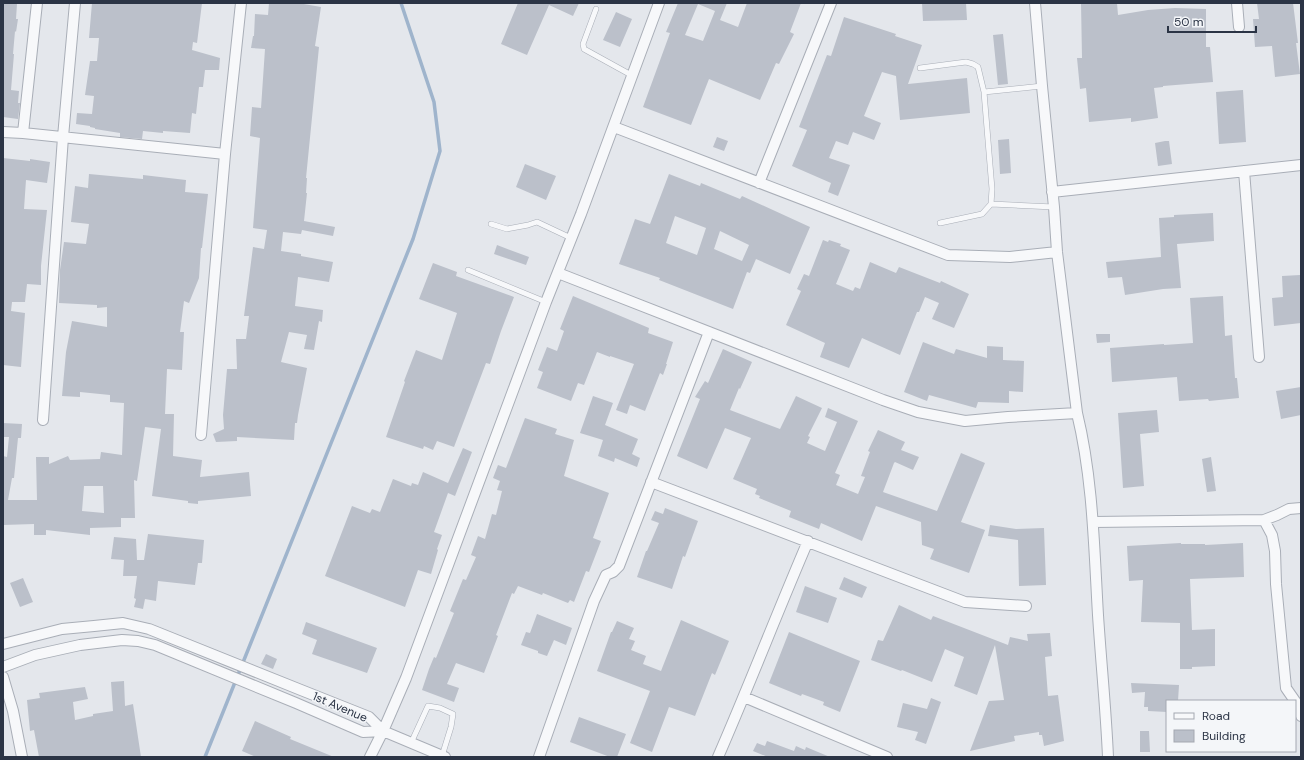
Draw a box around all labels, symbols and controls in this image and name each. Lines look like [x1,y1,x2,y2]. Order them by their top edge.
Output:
scale bar [1168,8,1256,34]
text: 50 m [1174,14,1203,30]
street label: 1st Avenue [310,688,370,726]
legend [1166,700,1296,752]
text: Road [1202,708,1230,724]
text: Building [1202,728,1246,744]

